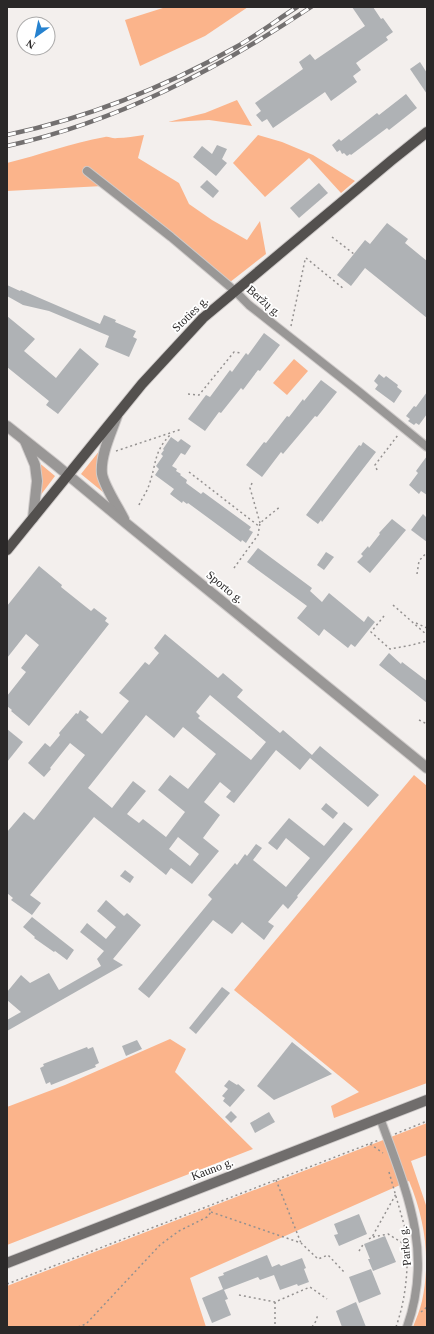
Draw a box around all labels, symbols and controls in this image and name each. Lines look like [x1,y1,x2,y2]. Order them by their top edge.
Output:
north arrow [16,16,56,56]
text: N [24,37,37,52]
street label: Beržų g. [244,282,284,320]
street label: Stoties g. [169,293,211,335]
street label: Sporto g. [203,568,247,606]
street label: Kauno g. [189,1155,235,1183]
street label: Parko g. [396,1225,414,1267]

